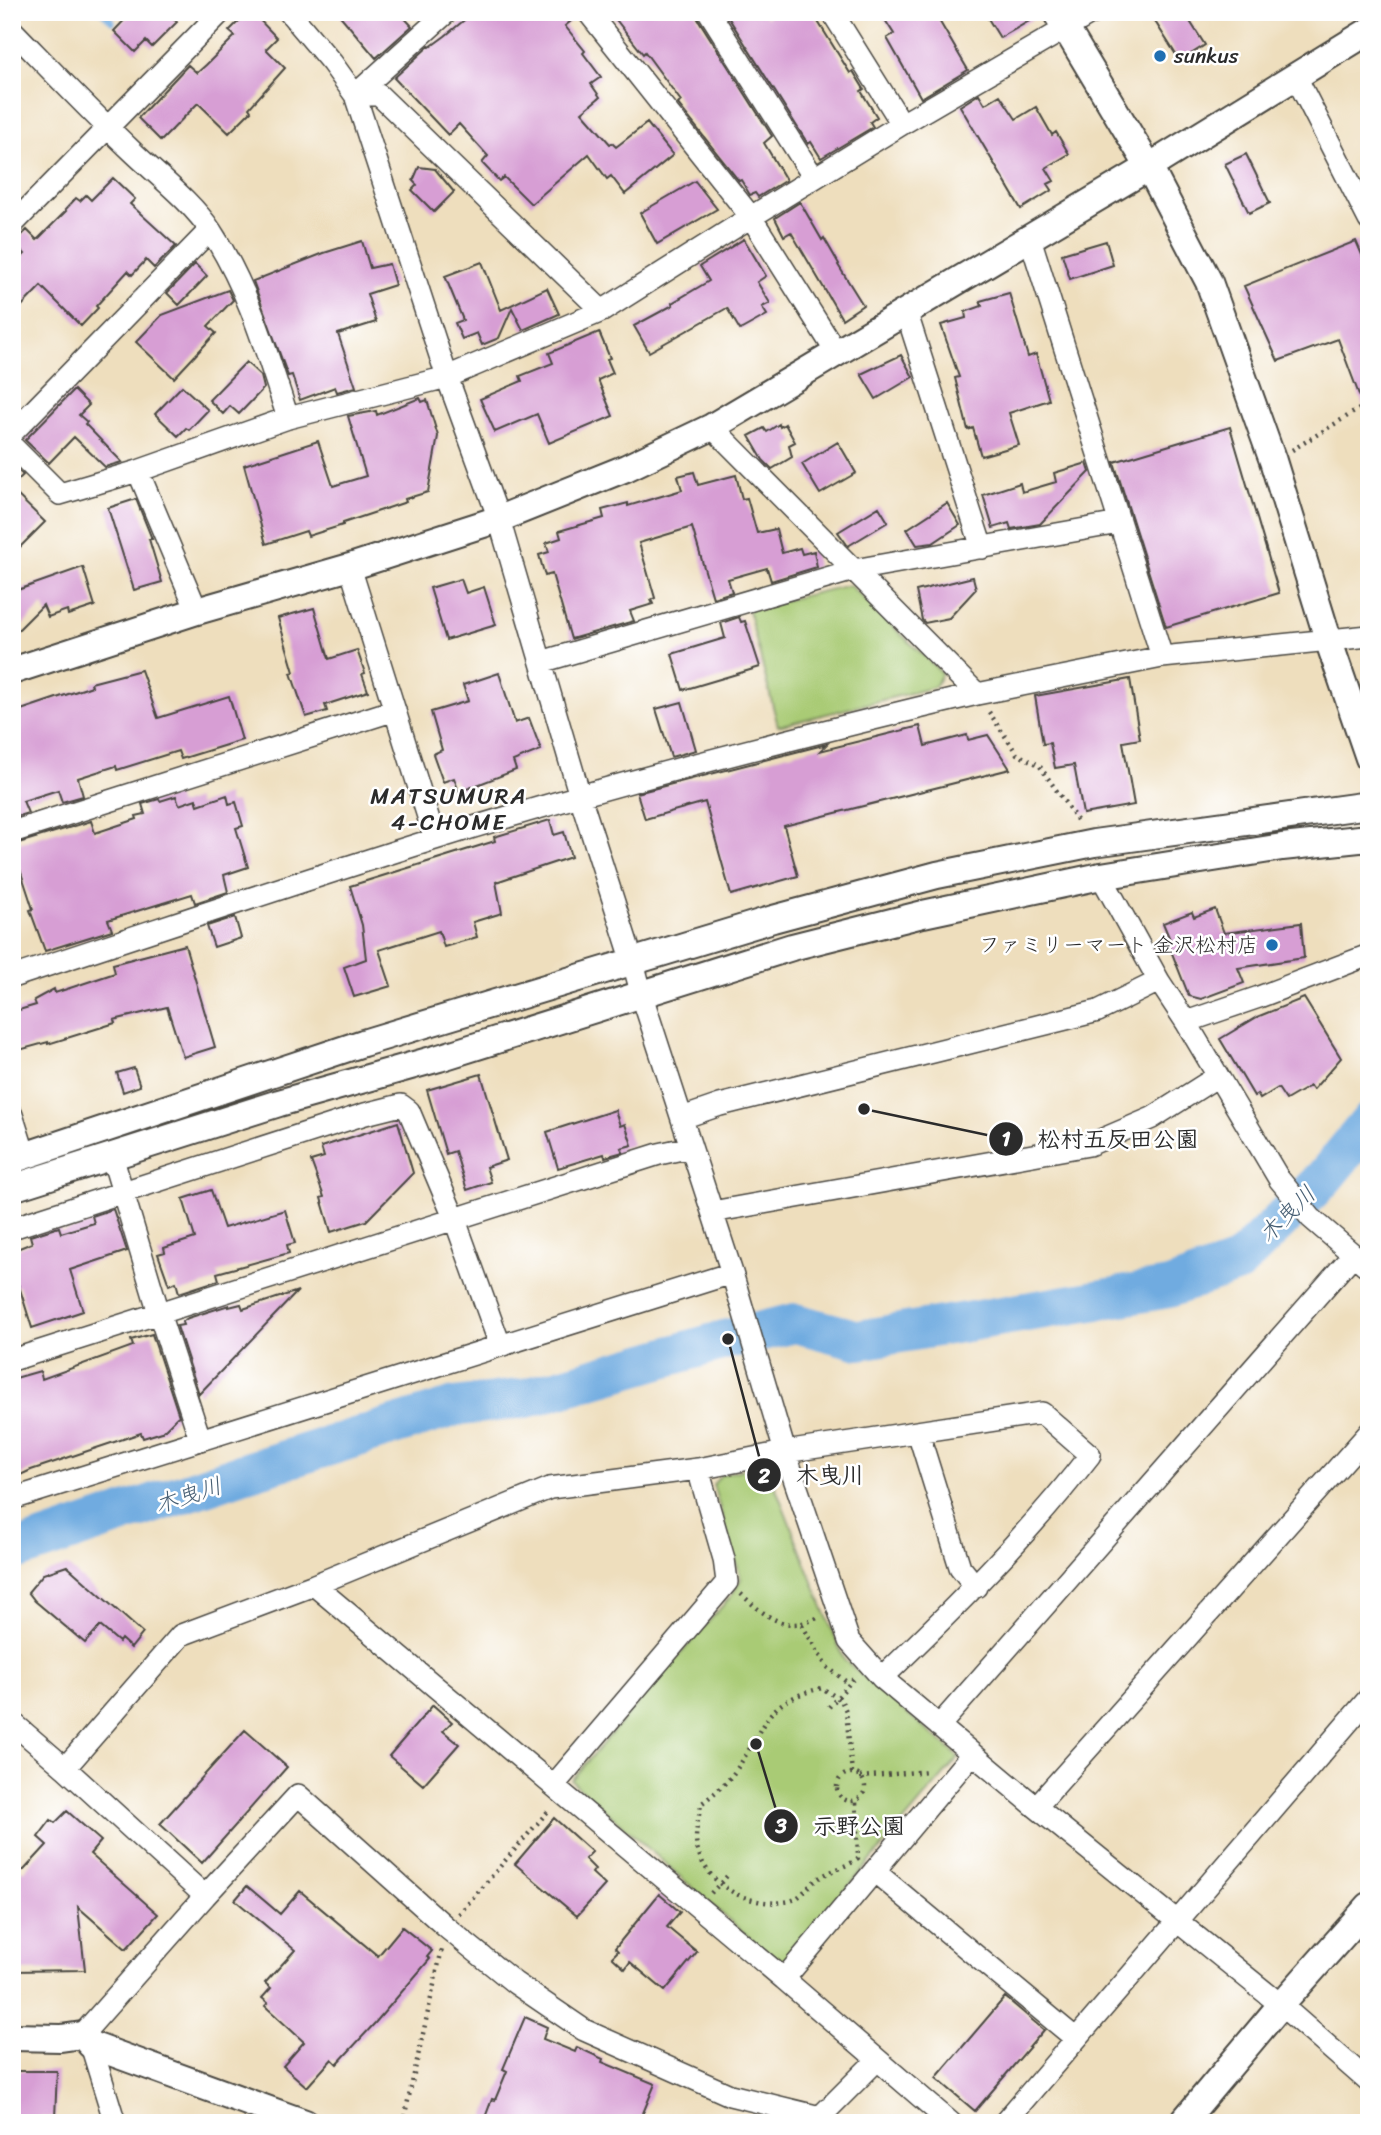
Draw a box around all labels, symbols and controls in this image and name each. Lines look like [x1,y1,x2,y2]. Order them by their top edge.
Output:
place label: sunkus [1173,37,1239,75]
marker: sunkus [1152,48,1168,64]
district label: MATSUMURA 4-CHOME [370,776,528,843]
place label: ファミリーマート 金沢松村店 [979,926,1258,964]
marker: ファミリーマート 金沢松村店 [1264,937,1280,953]
callout: 松村五反田公園 [989,1117,1213,1161]
text: 松村五反田公園 [1038,1119,1199,1160]
text: 1 [1001,1120,1011,1158]
water label: 木曳川 [1248,1175,1326,1253]
callout: 木曳川 [747,1453,879,1497]
text: 木曳川 [796,1455,865,1496]
text: 2 [757,1457,770,1495]
water label: 木曳川 [149,1465,227,1526]
callout: 示野公園 [764,1804,919,1848]
text: 示野公園 [813,1806,905,1847]
text: 3 [774,1807,787,1845]

